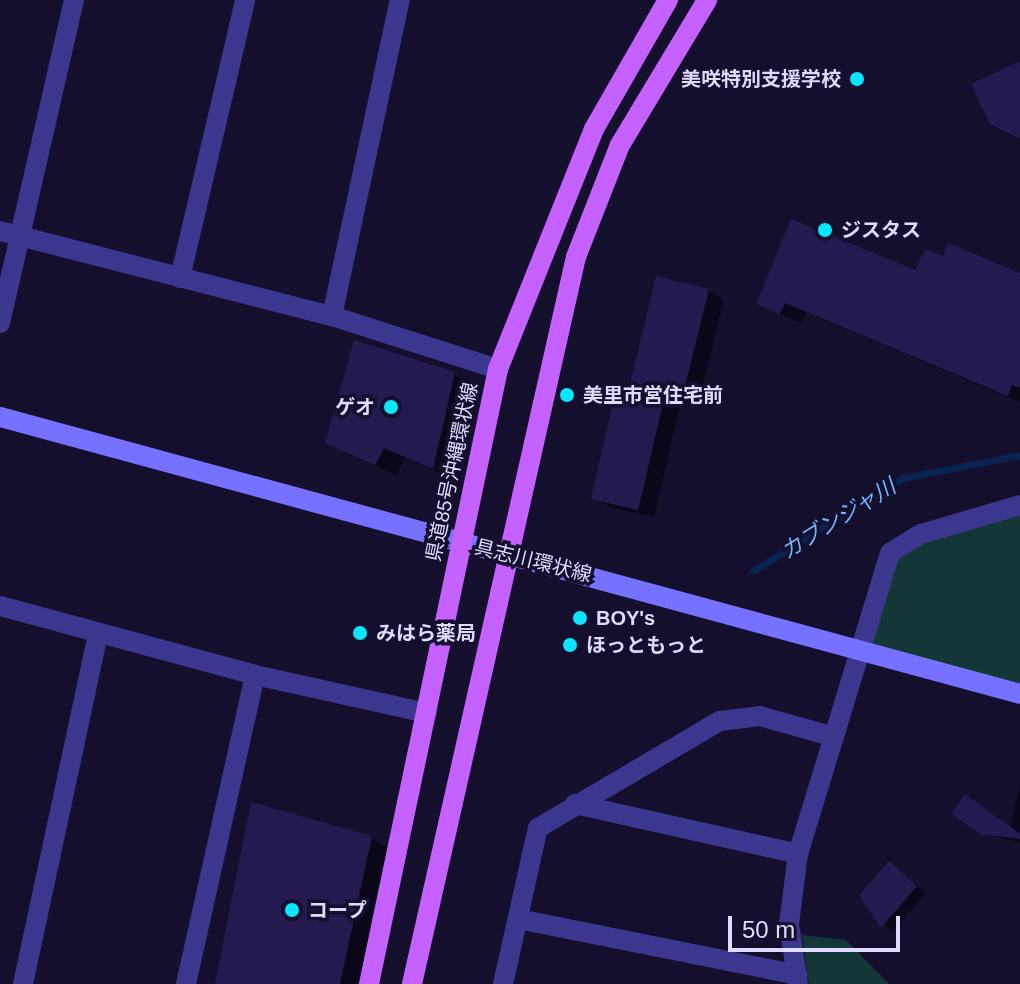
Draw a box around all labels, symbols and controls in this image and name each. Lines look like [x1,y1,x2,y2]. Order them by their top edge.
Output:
place label: 美咲特別支援学校 [681,67,841,91]
marker: 美咲特別支援学校 [848,70,866,88]
place label: ジスタス [841,218,921,242]
marker: ジスタス [816,221,834,239]
street label: 県道85号沖縄環状線 [421,380,483,564]
place label: 美里市営住宅前 [583,383,723,407]
marker: 美里市営住宅前 [558,386,576,404]
place label: ゲオ [335,395,375,419]
marker: ゲオ [382,398,400,416]
water label: カブンジャ川 [775,473,901,565]
street label: 具志川環状線 [472,535,594,587]
place label: BOY's [596,606,655,630]
marker: BOY's [571,609,589,627]
place label: みはら薬局 [376,621,476,645]
marker: みはら薬局 [351,624,369,642]
place label: ほっともっと [586,633,706,657]
marker: ほっともっと [561,636,579,654]
place label: コープ [308,898,368,922]
scale bar [732,900,904,950]
marker: コープ [283,901,301,919]
text: 50 m [742,916,795,943]

